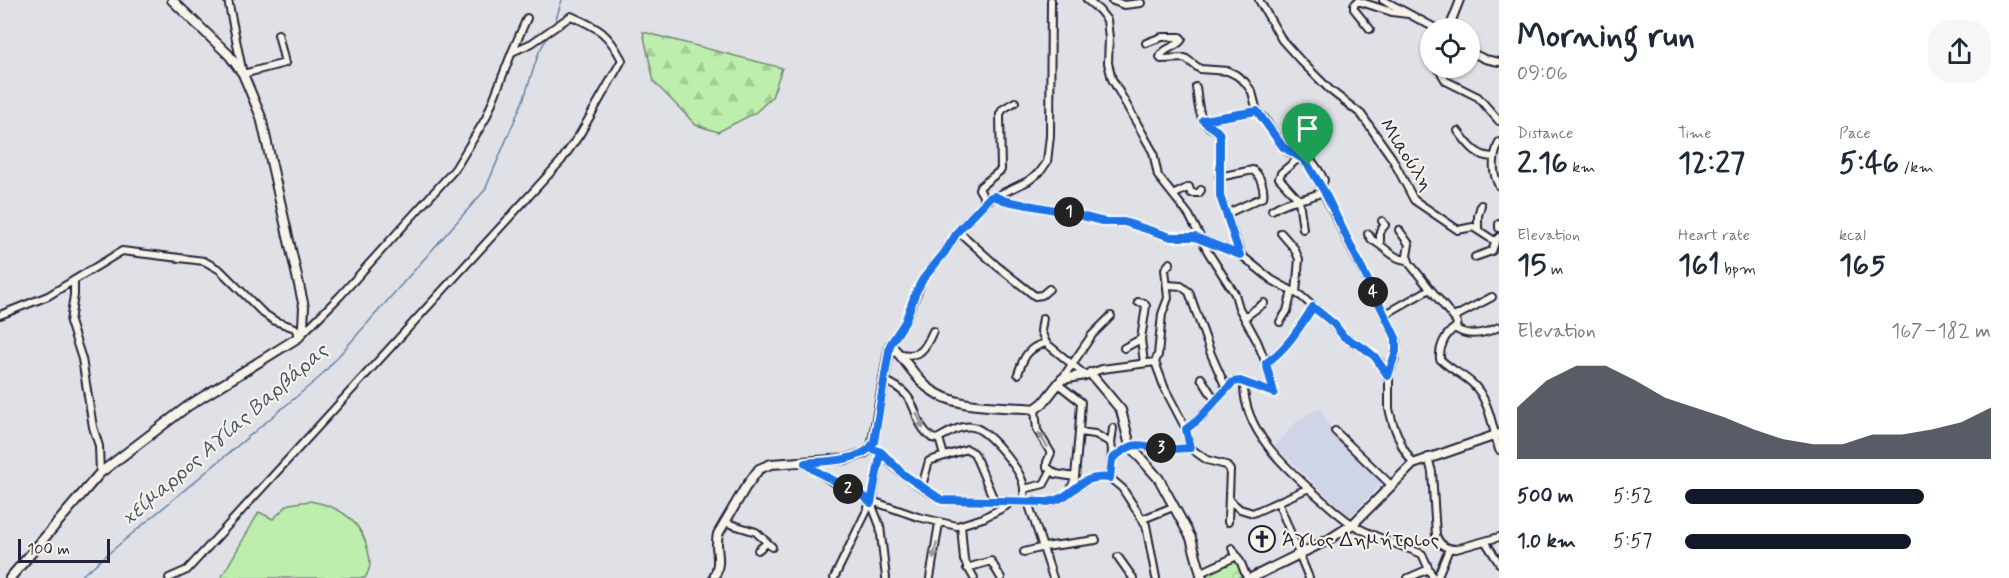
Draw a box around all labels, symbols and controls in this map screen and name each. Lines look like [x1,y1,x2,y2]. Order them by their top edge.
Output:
text: Morning run [1517,15,1695,59]
map controls [1420,18,1480,78]
button: locate [1420,18,1480,78]
button: share [1928,20,1991,83]
text: 09:06 [1517,60,1568,87]
pin [1282,103,1333,165]
icon: arrive [1291,112,1324,145]
street label: Μιαούλη [1372,113,1439,196]
text: Distance [1517,123,1573,144]
text: Time [1678,123,1712,144]
text: Pace [1839,123,1871,144]
text: 2.16 [1517,144,1568,183]
text: 12:27 [1678,144,1745,183]
text: 5:46 [1839,144,1899,183]
text: km [1568,157,1596,178]
text: /km [1899,157,1934,178]
pin: 1 [1054,197,1084,227]
text: 1 [1065,201,1073,222]
text: Elevation [1517,225,1580,246]
text: Heart rate [1678,225,1750,246]
text: kcal [1839,225,1866,246]
text: 15 [1517,246,1546,285]
text: 161 [1678,246,1720,285]
text: 165 [1839,246,1886,285]
text: m [1546,259,1563,280]
text: bpm [1720,259,1756,280]
pin: 4 [1358,277,1388,307]
text: 4 [1368,281,1378,302]
text: Elevation [1517,318,1596,345]
text: 167–182 m [1891,318,1991,345]
water label: χείμαρρος Αγίας Βαρβάρας [115,336,335,532]
one-way arrow [916,412,925,429]
one-way arrow [1038,432,1049,448]
pin: 3 [1146,433,1176,463]
text: 3 [1157,437,1165,458]
pin: 2 [833,474,863,504]
text: 2 [844,478,852,499]
text: 500 m [1517,483,1574,510]
text: 5:52 [1613,483,1653,510]
church icon: Άγιος Δημήτριος [1247,524,1277,554]
place label: Άγιος Δημήτριος [1282,527,1439,554]
text: 1.0 km [1517,528,1576,555]
text: 5:57 [1613,528,1652,555]
scale bar [18,536,110,564]
text: 100 m [27,539,70,560]
one-way arrow [930,541,939,560]

